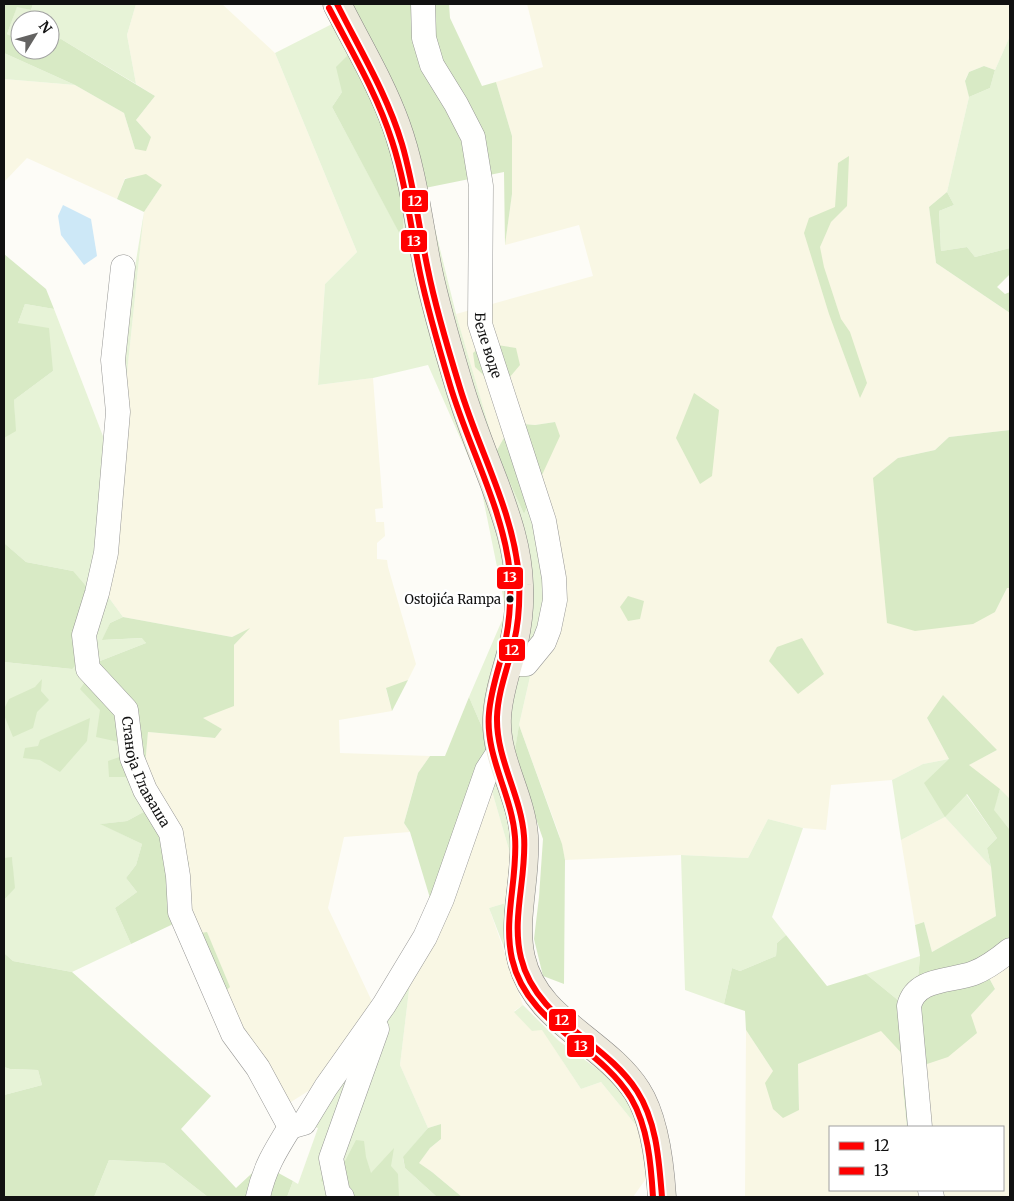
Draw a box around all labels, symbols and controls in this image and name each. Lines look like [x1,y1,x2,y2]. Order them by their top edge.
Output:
north arrow [10,10,60,60]
text: N [35,17,56,37]
line badge: 12 [401,189,429,213]
text: 12 [408,192,422,210]
line badge: 13 [400,229,428,253]
text: 13 [407,232,421,250]
street label: Беле воде [471,312,506,380]
line badge: 13 [496,566,524,590]
text: 13 [503,568,517,586]
place label: Ostojića Rampa [405,591,501,608]
marker: Ostojića Rampa [505,594,515,604]
line badge: 12 [498,638,526,662]
text: 12 [505,641,519,659]
street label: Станоја Главаша [118,715,175,831]
line badge: 12 [548,1008,577,1032]
text: 12 [555,1011,569,1029]
line badge: 13 [566,1034,595,1058]
text: 13 [574,1037,588,1055]
legend [829,1126,1004,1191]
text: 12 [874,1136,890,1155]
text: 13 [874,1161,889,1180]

